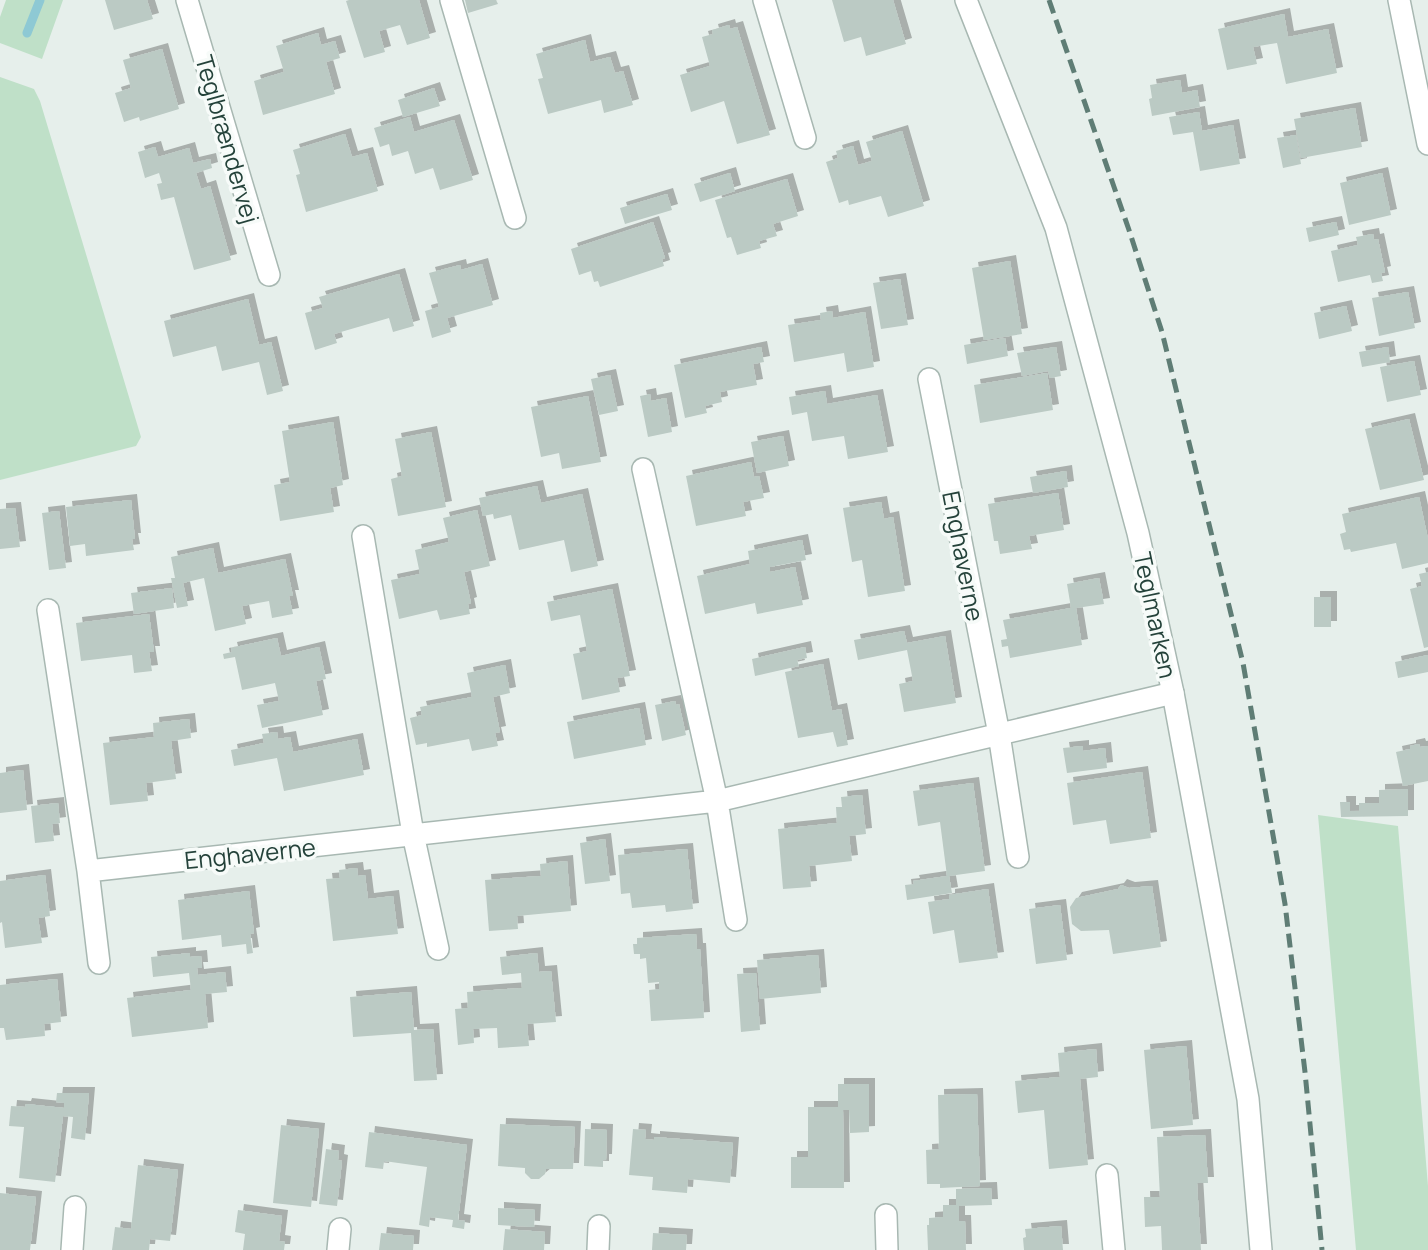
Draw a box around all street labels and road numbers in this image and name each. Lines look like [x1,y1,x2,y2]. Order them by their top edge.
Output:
street label: Teglbrændervej [188,51,268,227]
street label: Enghaverne [935,488,993,624]
street label: Teglmarken [1127,549,1185,681]
street label: Enghaverne [183,830,317,876]

